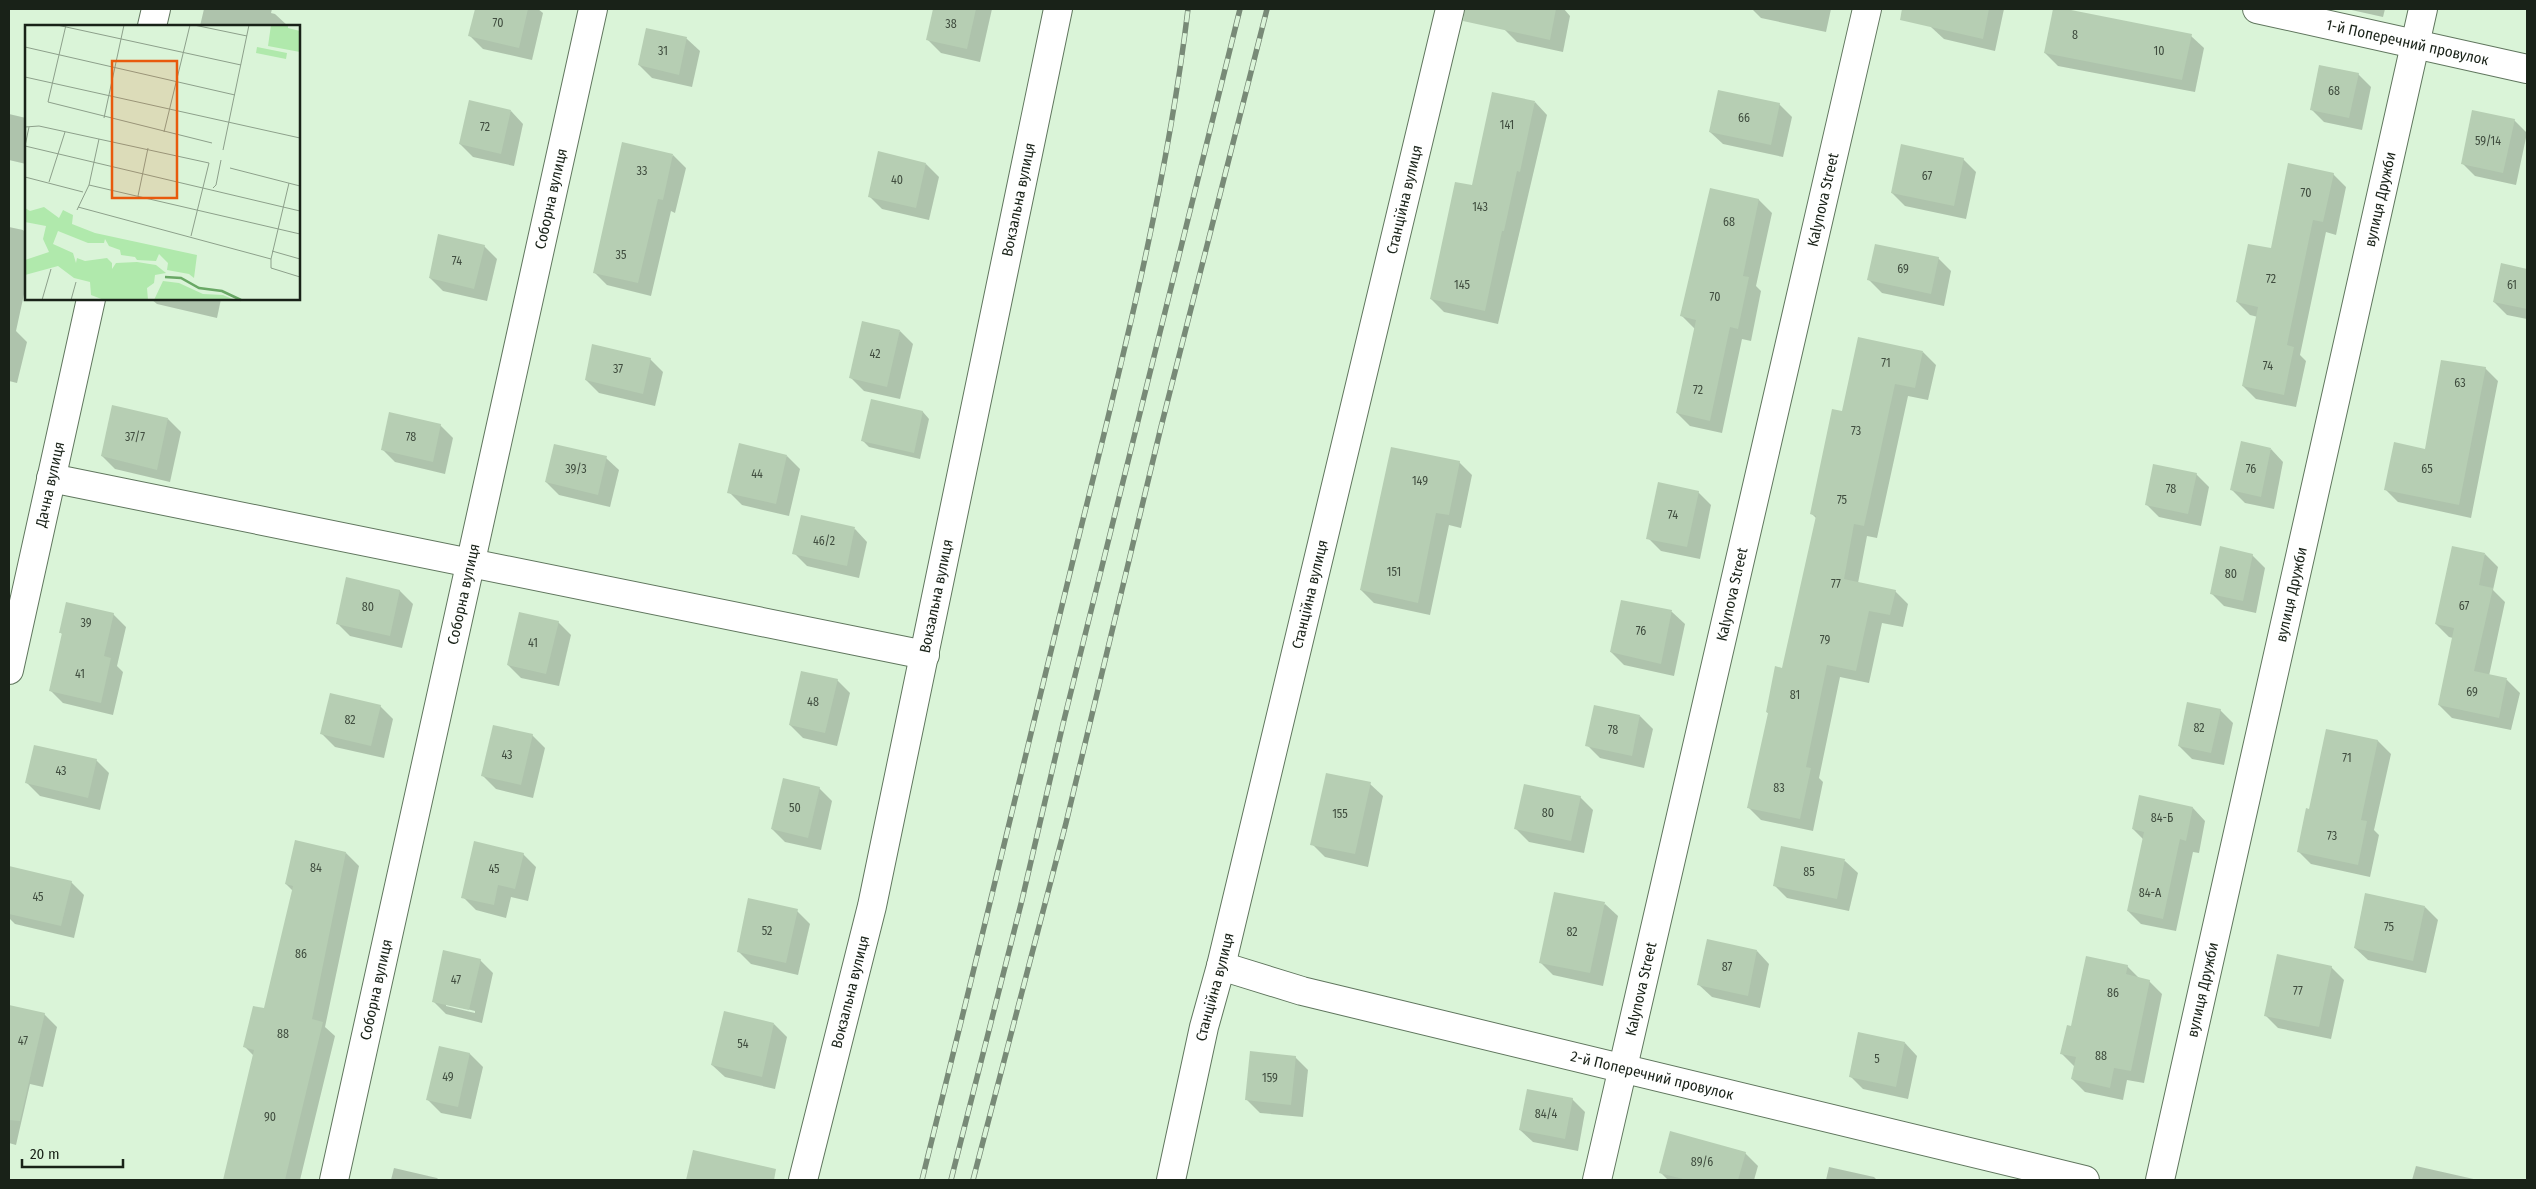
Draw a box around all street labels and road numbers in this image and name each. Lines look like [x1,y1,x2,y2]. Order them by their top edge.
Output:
street label: 1-й Поперечний провулок [2324,16,2490,69]
street label: Вокзальна вулиця [998,141,1039,258]
street label: Станційна вулиця [1383,143,1426,256]
street label: Соборна вулиця [531,147,571,251]
street label: вулиця Дружби [2361,150,2400,249]
street label: Kalynova Street [1804,151,1843,248]
street label: Дачна вулиця [32,440,68,530]
street label: Вокзальна вулиця [916,538,957,655]
street label: Станційна вулиця [1288,538,1332,651]
street label: Соборна вулиця [444,542,483,646]
street label: вулиця Дружби [2272,545,2311,644]
street label: Kalynova Street [1713,546,1752,643]
street label: Станційна вулиця [1192,931,1238,1043]
street label: Вокзальна вулиця [828,934,873,1050]
street label: Соборна вулиця [356,937,396,1042]
street label: Kalynova Street [1622,940,1661,1038]
street label: вулиця Дружби [2183,940,2222,1039]
street label: 2-й Поперечний провулок [1569,1047,1735,1104]

